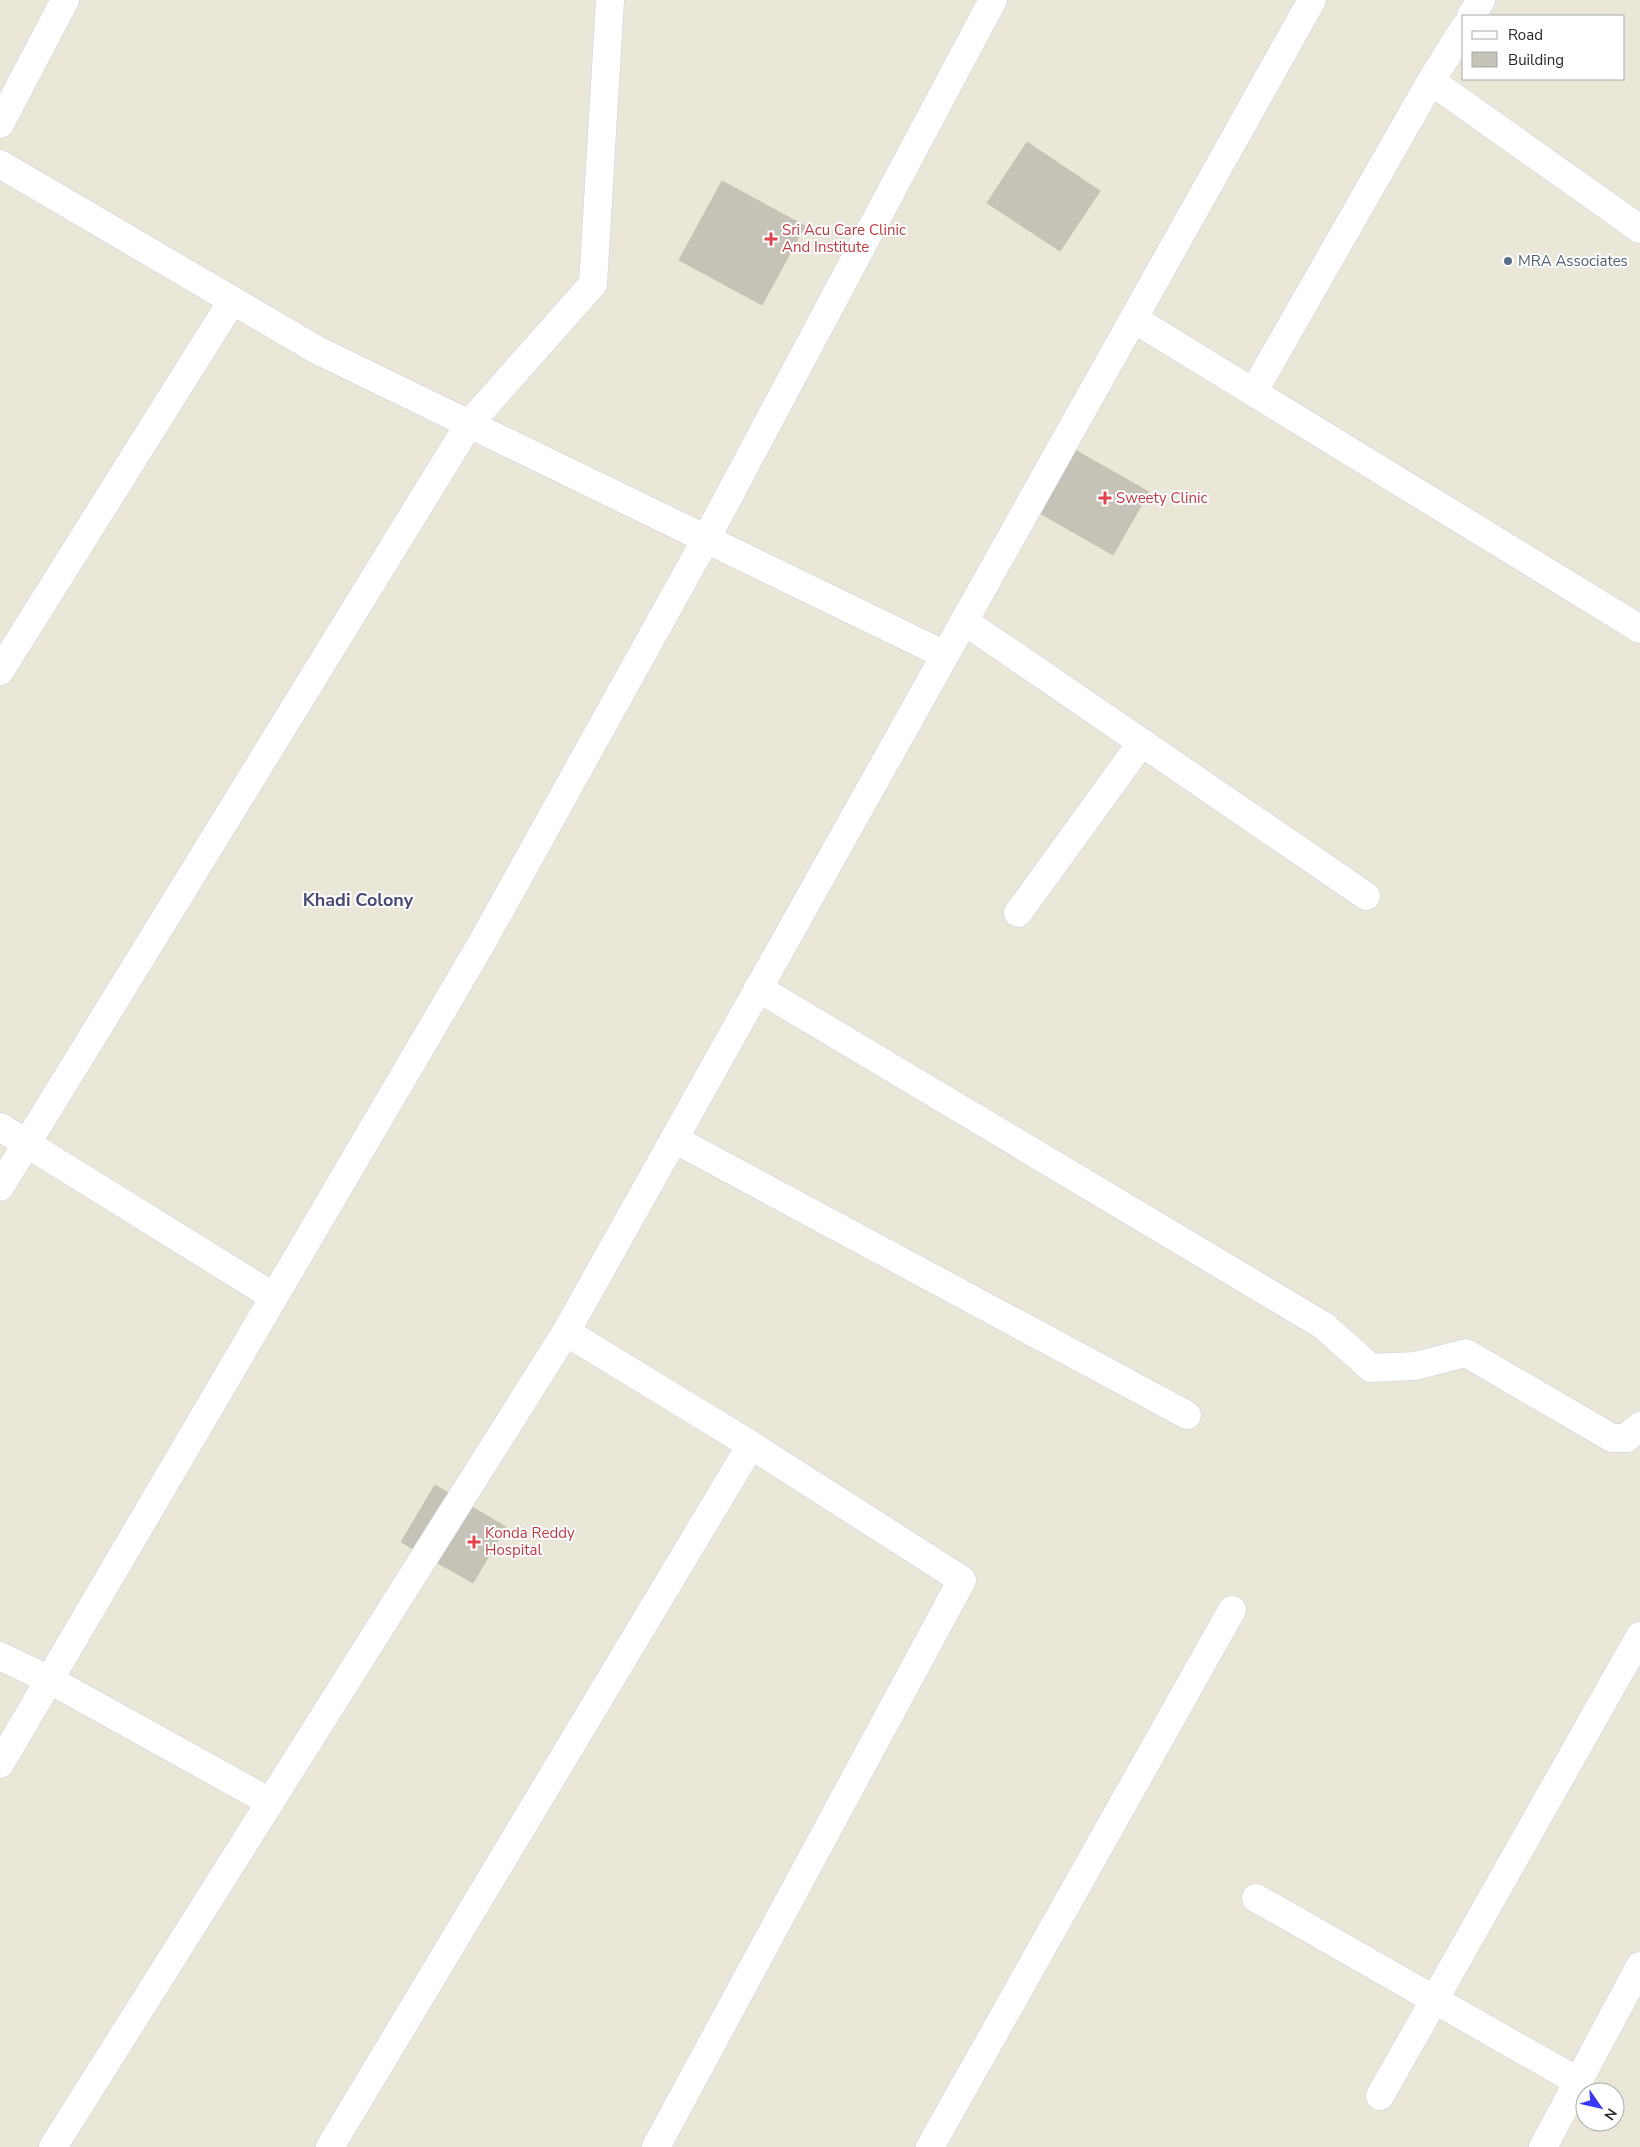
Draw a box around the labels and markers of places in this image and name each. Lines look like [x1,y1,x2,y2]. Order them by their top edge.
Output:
place label: Sri Acu Care Clinic And Institute [782,220,906,257]
marker: Sri Acu Care Clinic And Institute [764,232,778,246]
place label: MRA Associates [1518,251,1628,271]
marker: MRA Associates [1502,255,1514,267]
place label: Sweety Clinic [1116,488,1208,508]
marker: Sweety Clinic [1098,491,1112,505]
place label: Konda Reddy Hospital [485,1523,575,1560]
marker: Konda Reddy Hospital [467,1535,481,1549]

